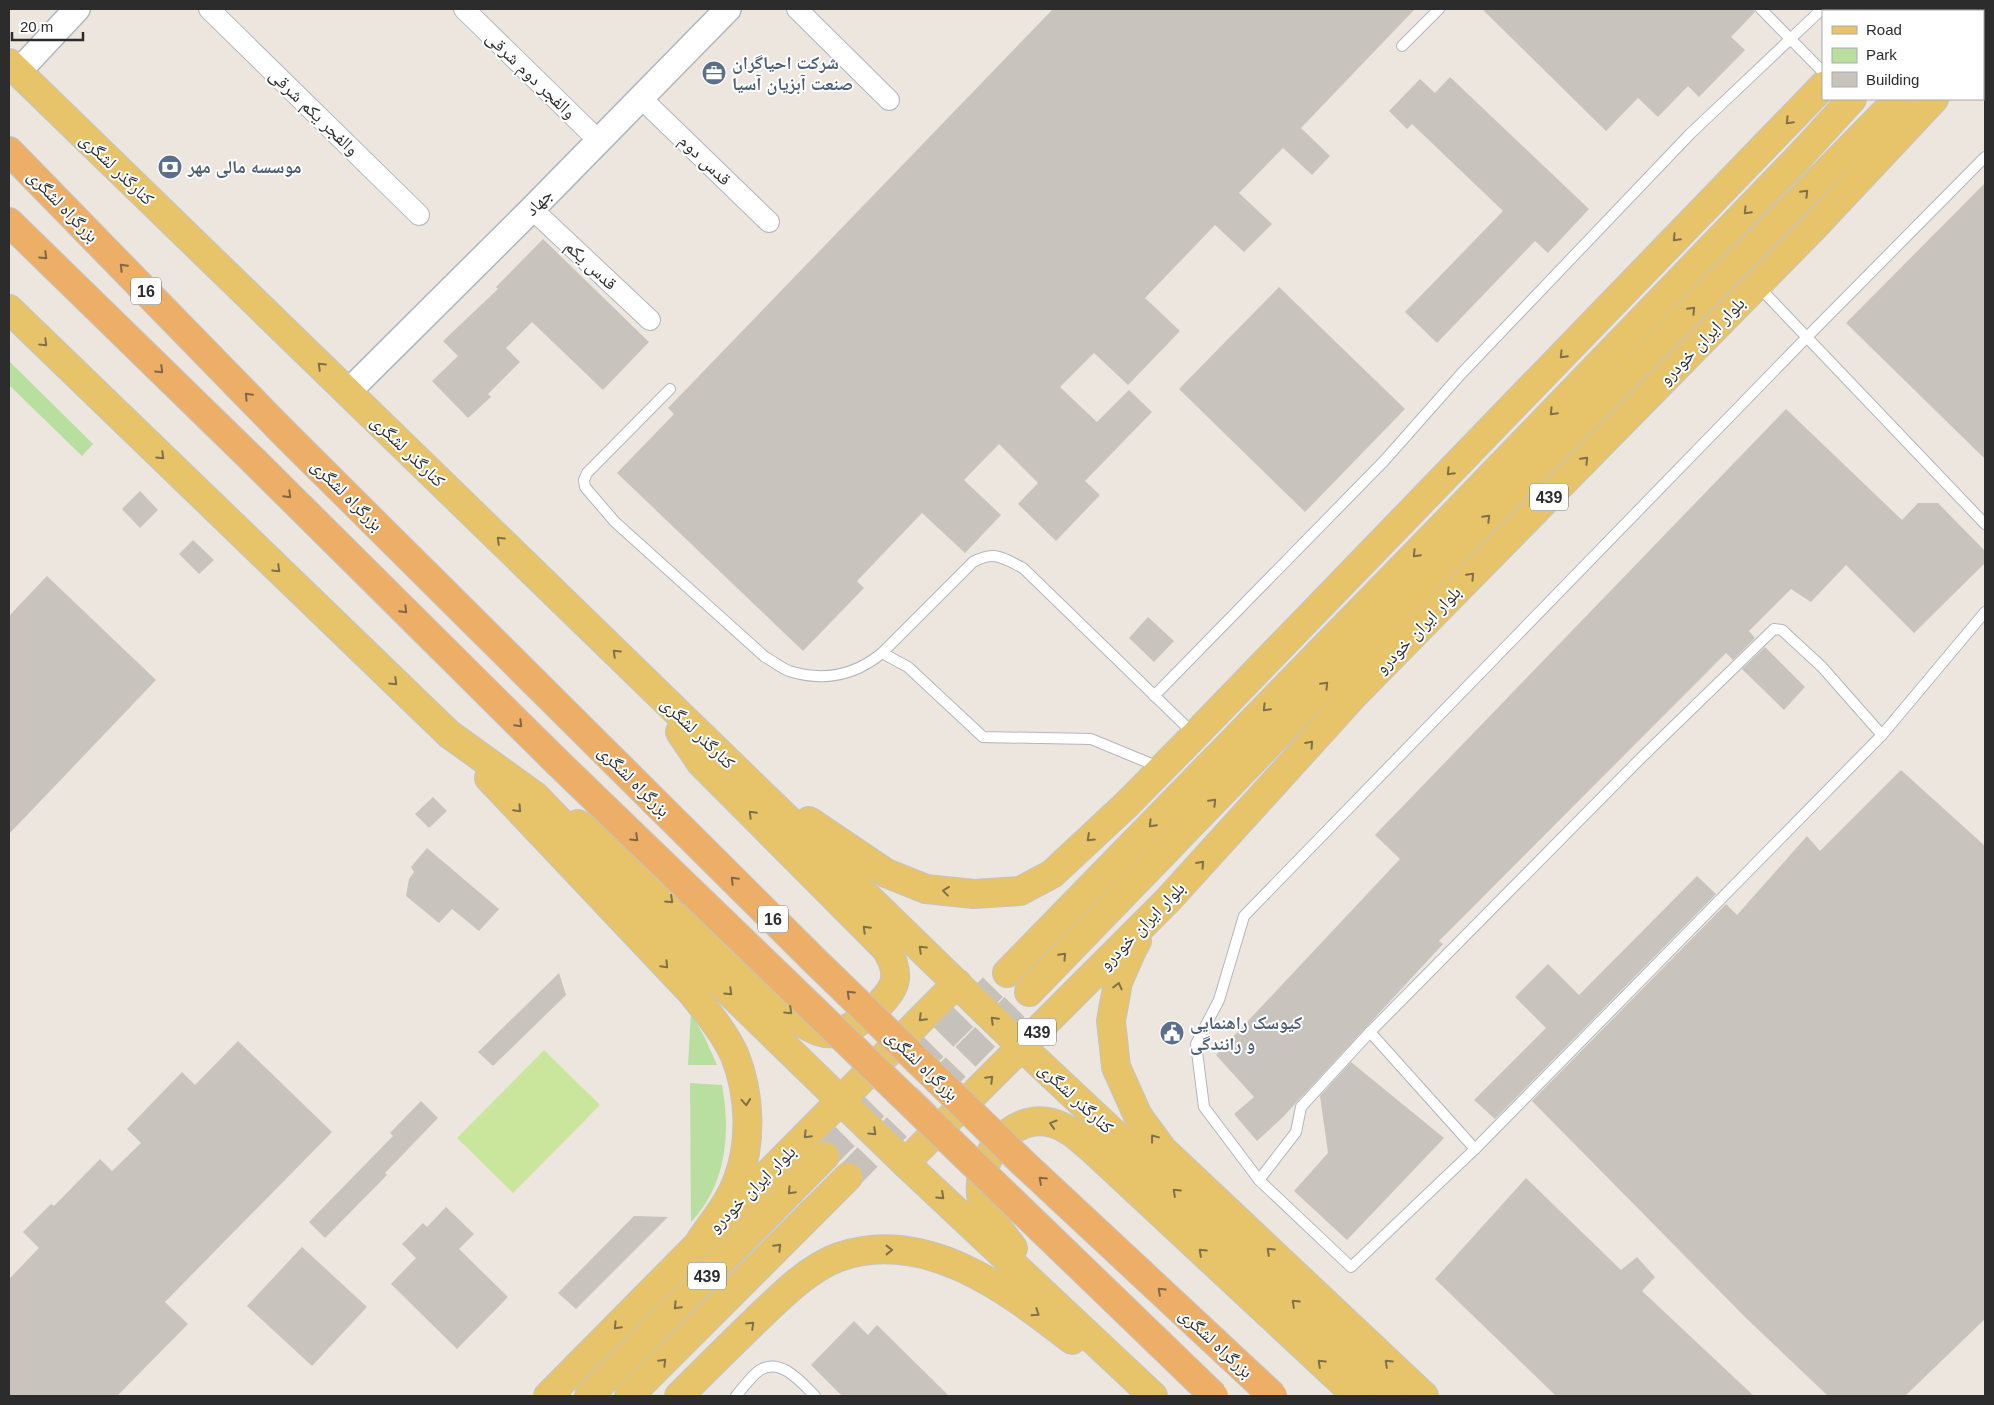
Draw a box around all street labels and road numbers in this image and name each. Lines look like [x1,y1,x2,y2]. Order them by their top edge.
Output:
street label: والفجر دوم شرقی [481,27,580,124]
street label: والفجر یکم شرقی [264,65,363,161]
street label: کنارگذر لشگری [75,129,158,210]
street label: قدس دوم [674,131,735,191]
street label: بزرگراه لشگری [23,166,103,247]
street label: جهاد [521,184,557,220]
street label: قدس یکم [560,236,621,295]
road number: 16 [131,278,161,304]
street label: بلوار ایران خودرو [1655,293,1750,390]
street label: کنارگذر لشگری [366,411,449,492]
street label: بزرگراه لشگری [306,455,387,536]
road number: 439 [1530,484,1568,511]
street label: بلوار ایران خودرو [1371,582,1466,679]
street label: کنارگذر لشگری [656,693,739,774]
street label: بزرگراه لشگری [593,741,674,822]
street label: بلوار ایران خودرو [1095,878,1190,975]
road number: 16 [758,906,788,932]
road number: 439 [1018,1019,1056,1046]
street label: بزرگراه لشگری [881,1026,962,1105]
street label: کنارگذر لشگری [1034,1058,1118,1139]
street label: بلوار ایران خودرو [705,1141,800,1237]
road number: 439 [688,1262,726,1290]
street label: بزرگراه لشگری [1175,1304,1257,1383]

